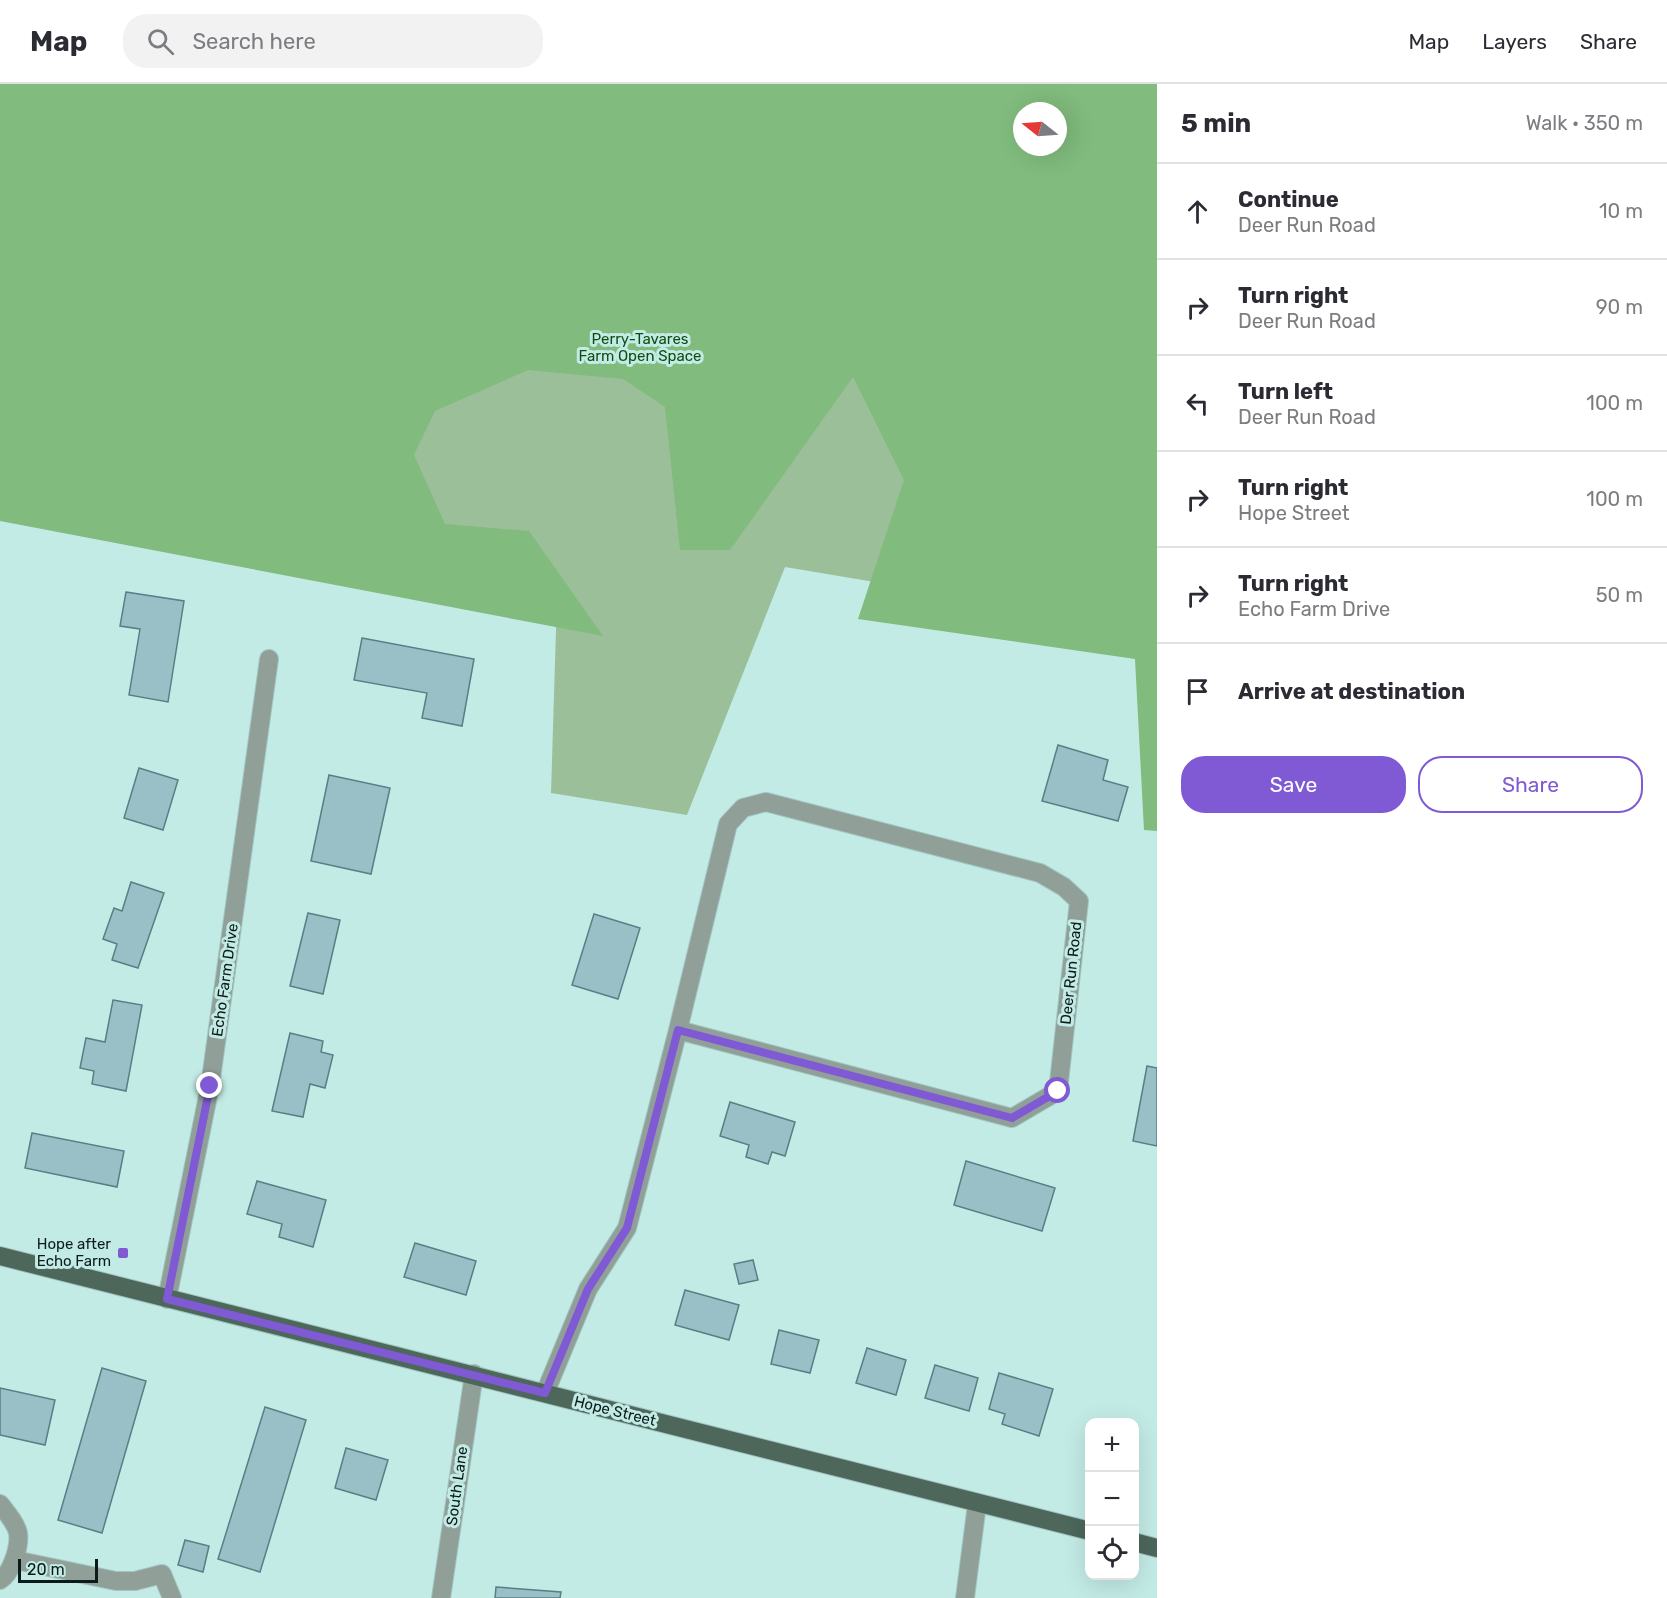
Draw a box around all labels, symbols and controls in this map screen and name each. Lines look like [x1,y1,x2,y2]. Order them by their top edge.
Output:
search box [123,14,543,68]
text: Map [30,25,87,58]
icon: search [144,25,177,58]
text: Search here [192,28,316,55]
text: Map [1408,29,1449,54]
text: Layers [1482,29,1547,54]
text: Share [1580,29,1637,54]
north arrow [1013,102,1067,156]
text: 5 min [1181,108,1251,139]
text: Walk · 350 m [1526,111,1643,135]
text: Continue [1238,186,1339,213]
icon: ahead [1181,195,1214,228]
text: 10 m [1599,199,1643,223]
text: Deer Run Road [1238,213,1376,237]
text: Turn right [1238,282,1348,309]
icon: right [1181,291,1214,324]
text: 90 m [1596,295,1643,319]
text: Deer Run Road [1238,309,1376,333]
park label: Perry-Tavares Farm Open Space [579,330,701,365]
text: Turn left [1238,378,1333,405]
icon: left [1181,387,1214,420]
text: 100 m [1586,391,1643,415]
text: Deer Run Road [1238,405,1376,429]
text: Turn right [1238,474,1348,501]
icon: right [1181,483,1214,516]
text: 100 m [1586,487,1643,511]
text: Hope Street [1238,501,1350,525]
text: Turn right [1238,570,1348,597]
icon: right [1181,579,1214,612]
text: 50 m [1596,583,1643,607]
text: Echo Farm Drive [1238,597,1390,621]
icon: arrive [1181,675,1214,708]
text: Arrive at destination [1238,678,1465,705]
button: Save [1181,756,1406,813]
button: Share [1418,756,1643,813]
street label: Deer Run Road [1057,921,1085,1025]
street label: Echo Farm Drive [208,922,242,1038]
route end [196,1072,222,1098]
route start [1044,1077,1070,1103]
place label: Hope after Echo Farm [37,1235,111,1270]
marker: Hope after Echo Farm [116,1246,130,1260]
street label: Hope Street [572,1392,658,1430]
map controls [1085,1418,1139,1580]
button: + [1085,1418,1139,1472]
street label: South Lane [443,1445,471,1527]
button: − [1085,1472,1139,1526]
button: locate [1085,1526,1139,1580]
scale bar [18,1556,98,1584]
text: 20 m [27,1560,65,1579]

